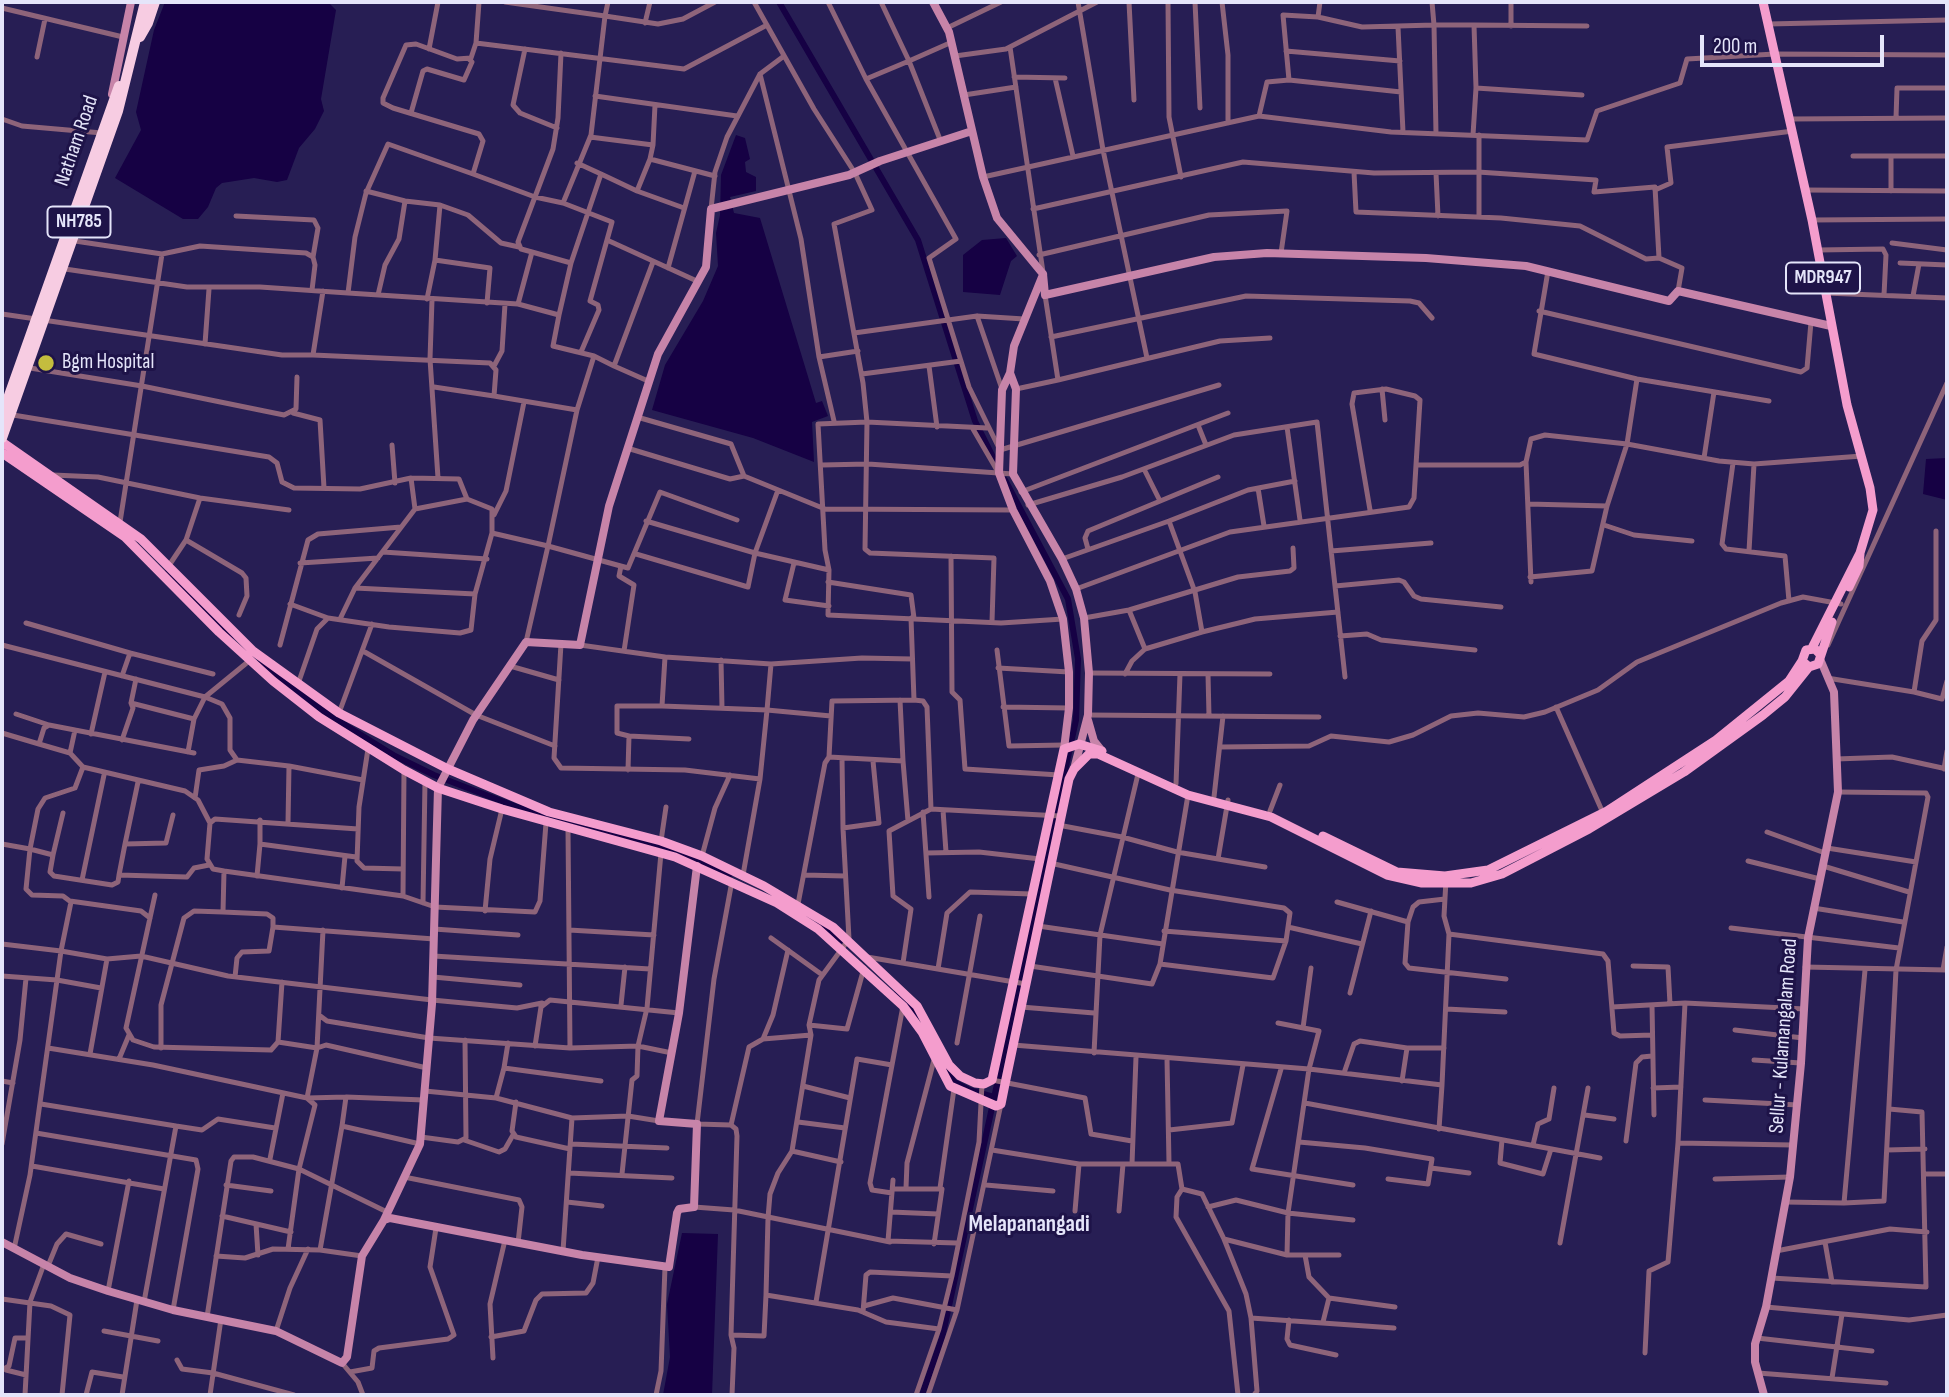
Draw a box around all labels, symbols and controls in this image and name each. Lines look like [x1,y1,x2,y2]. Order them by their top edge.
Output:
scale bar [1704,21,1888,65]
text: 200 m [1713,34,1757,59]
street label: Natham Road [50,92,104,190]
road number: NH785 [48,206,110,238]
road number: MDR947 [1786,262,1860,294]
place label: Bgm Hospital [62,350,154,376]
marker: Bgm Hospital [36,353,56,373]
street label: Sellur - Kulamangalam Road [1765,938,1803,1134]
district label: Melapanangadi [968,1211,1090,1239]

